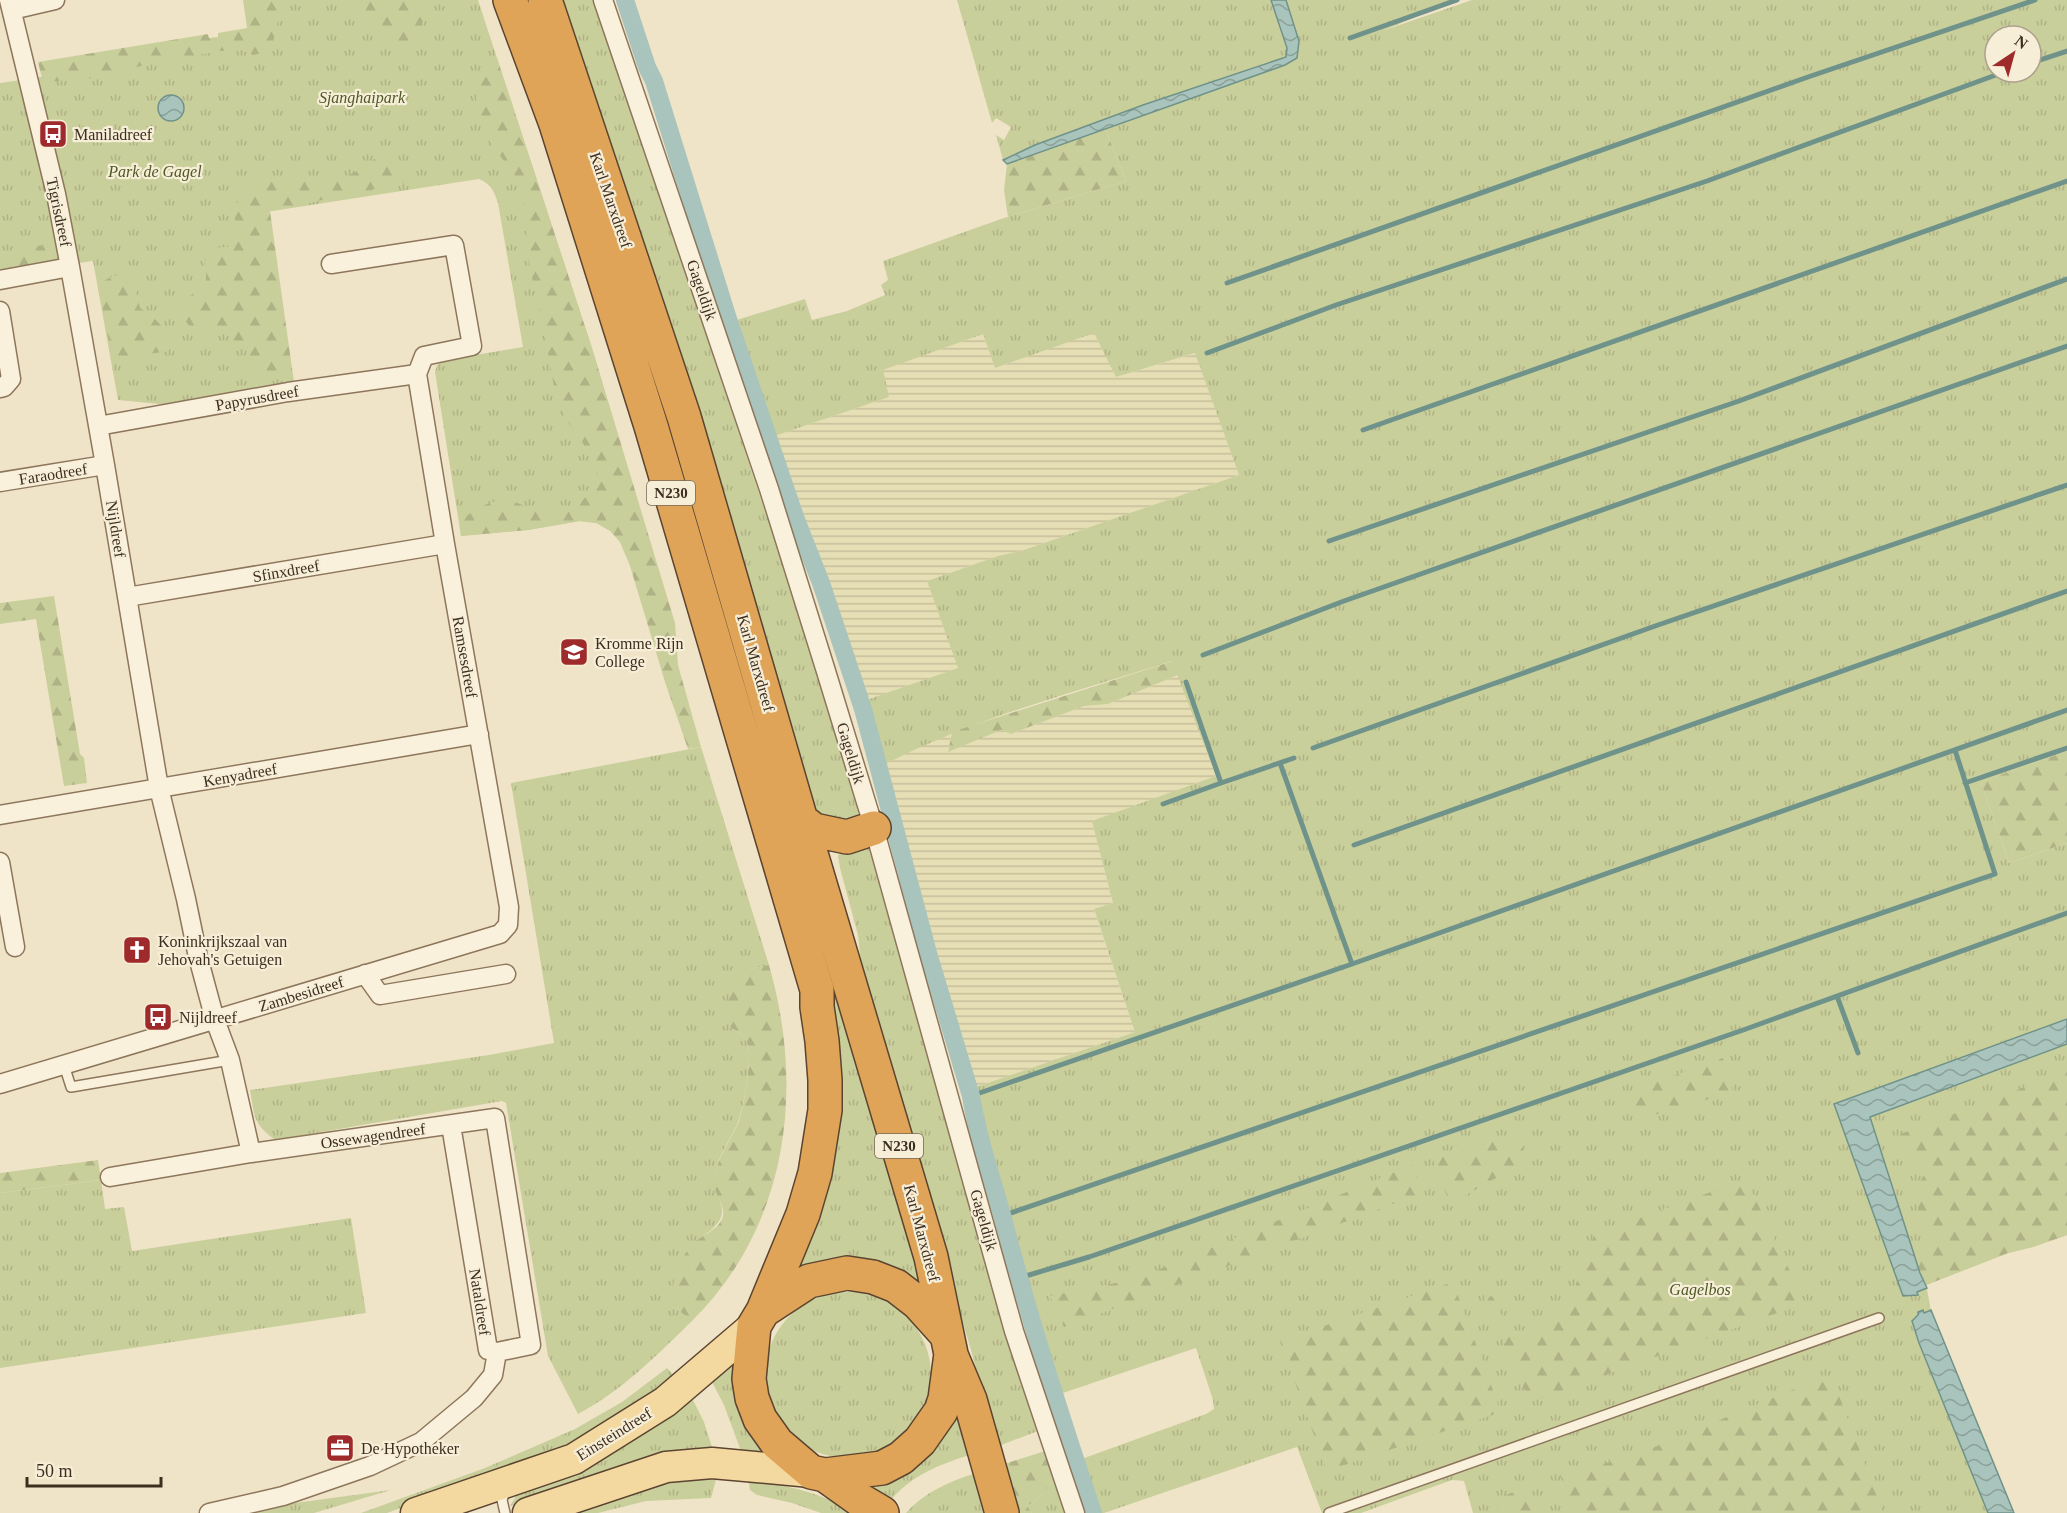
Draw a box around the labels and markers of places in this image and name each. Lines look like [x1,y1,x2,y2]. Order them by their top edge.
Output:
bus stop icon: Maniladreef [37,118,69,150]
place label: Maniladreef [74,126,153,143]
place label: Kromme Rijn College [595,635,683,671]
school or university icon: Kromme Rijn College [558,636,590,668]
place label: Koninkrijkszaal van Jehovah's Getuigen [158,933,287,969]
church icon: Koninkrijkszaal van Jehovah's Getuigen [121,934,153,966]
bus stop icon: Nijldreef [142,1001,174,1033]
place label: Nijldreef [179,1009,237,1027]
office icon: De Hypotheker [324,1432,356,1464]
place label: De Hypotheker [361,1440,460,1458]

